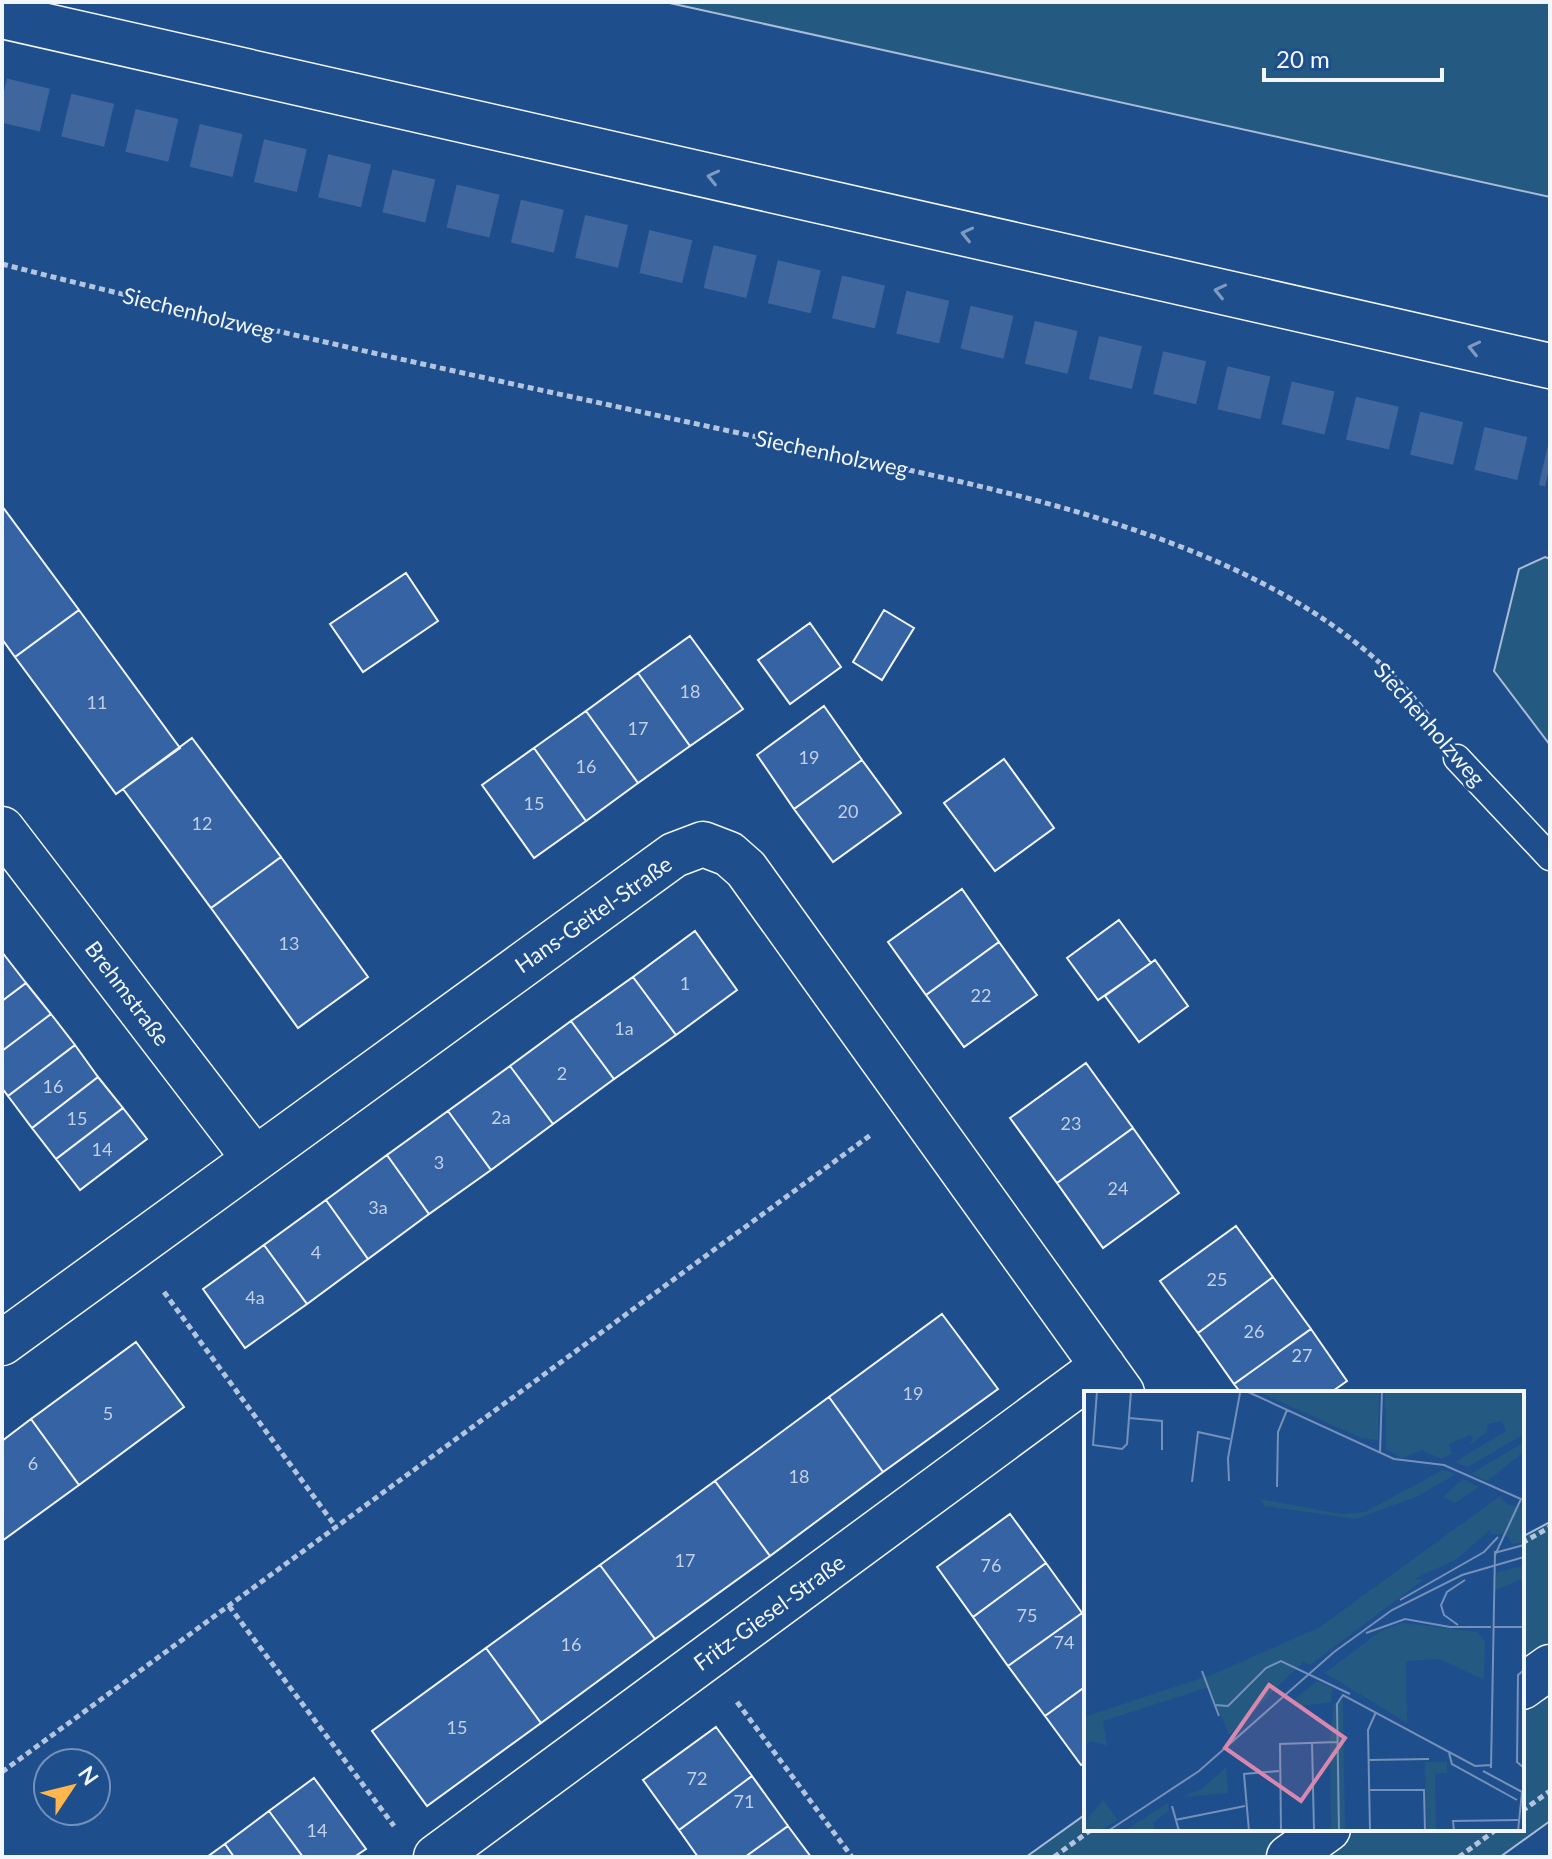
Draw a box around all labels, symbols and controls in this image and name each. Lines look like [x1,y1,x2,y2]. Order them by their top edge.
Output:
scale bar [1264,32,1442,82]
text: 20 m [1276,44,1330,73]
one-way arrow [707,169,720,186]
one-way arrow [960,226,974,243]
street label: Siechenholzweg [120,281,278,345]
one-way arrow [1214,283,1228,300]
one-way arrow [1468,340,1481,357]
street label: Siechenholzweg [753,424,911,482]
street label: Siechenholzweg [1369,656,1491,792]
house number: 18 [680,680,700,702]
house number: 11 [87,691,107,713]
house number: 17 [628,717,648,739]
house number: 19 [799,746,819,768]
house number: 16 [576,755,596,777]
house number: 15 [524,792,544,814]
house number: 20 [838,800,858,822]
house number: 12 [192,812,212,834]
street label: Hans-Geitel-Straße [509,850,677,978]
house number: 13 [279,932,299,954]
street label: Brehmstraße [80,935,176,1051]
house number: 1 [680,972,690,994]
house number: 22 [971,984,991,1006]
house number: 1a [614,1017,634,1039]
house number: 2 [557,1062,567,1084]
house number: 16 [43,1075,63,1097]
house number: 2a [491,1106,511,1128]
house number: 15 [67,1107,87,1129]
house number: 23 [1061,1112,1081,1134]
house number: 14 [92,1138,112,1160]
house number: 3 [434,1151,444,1173]
house number: 24 [1108,1177,1128,1199]
house number: 3a [368,1196,388,1218]
house number: 4 [311,1241,321,1263]
house number: 25 [1207,1268,1227,1290]
house number: 4a [245,1286,265,1308]
house number: 26 [1244,1320,1264,1342]
house number: 27 [1292,1344,1312,1366]
house number: 19 [903,1382,923,1404]
inset map [1084,1391,1524,1831]
house number: 5 [103,1402,113,1424]
house number: 6 [28,1452,38,1474]
house number: 18 [789,1465,809,1487]
street label: Fritz-Giesel-Straße [688,1548,850,1676]
house number: 17 [675,1549,695,1571]
house number: 76 [981,1554,1001,1576]
house number: 75 [1017,1604,1037,1626]
house number: 74 [1054,1631,1074,1653]
house number: 16 [561,1633,581,1655]
house number: 15 [447,1716,467,1738]
north arrow [32,1747,112,1827]
text: N [73,1761,105,1790]
house number: 72 [687,1767,707,1789]
house number: 71 [734,1790,754,1812]
house number: 14 [307,1819,327,1841]

